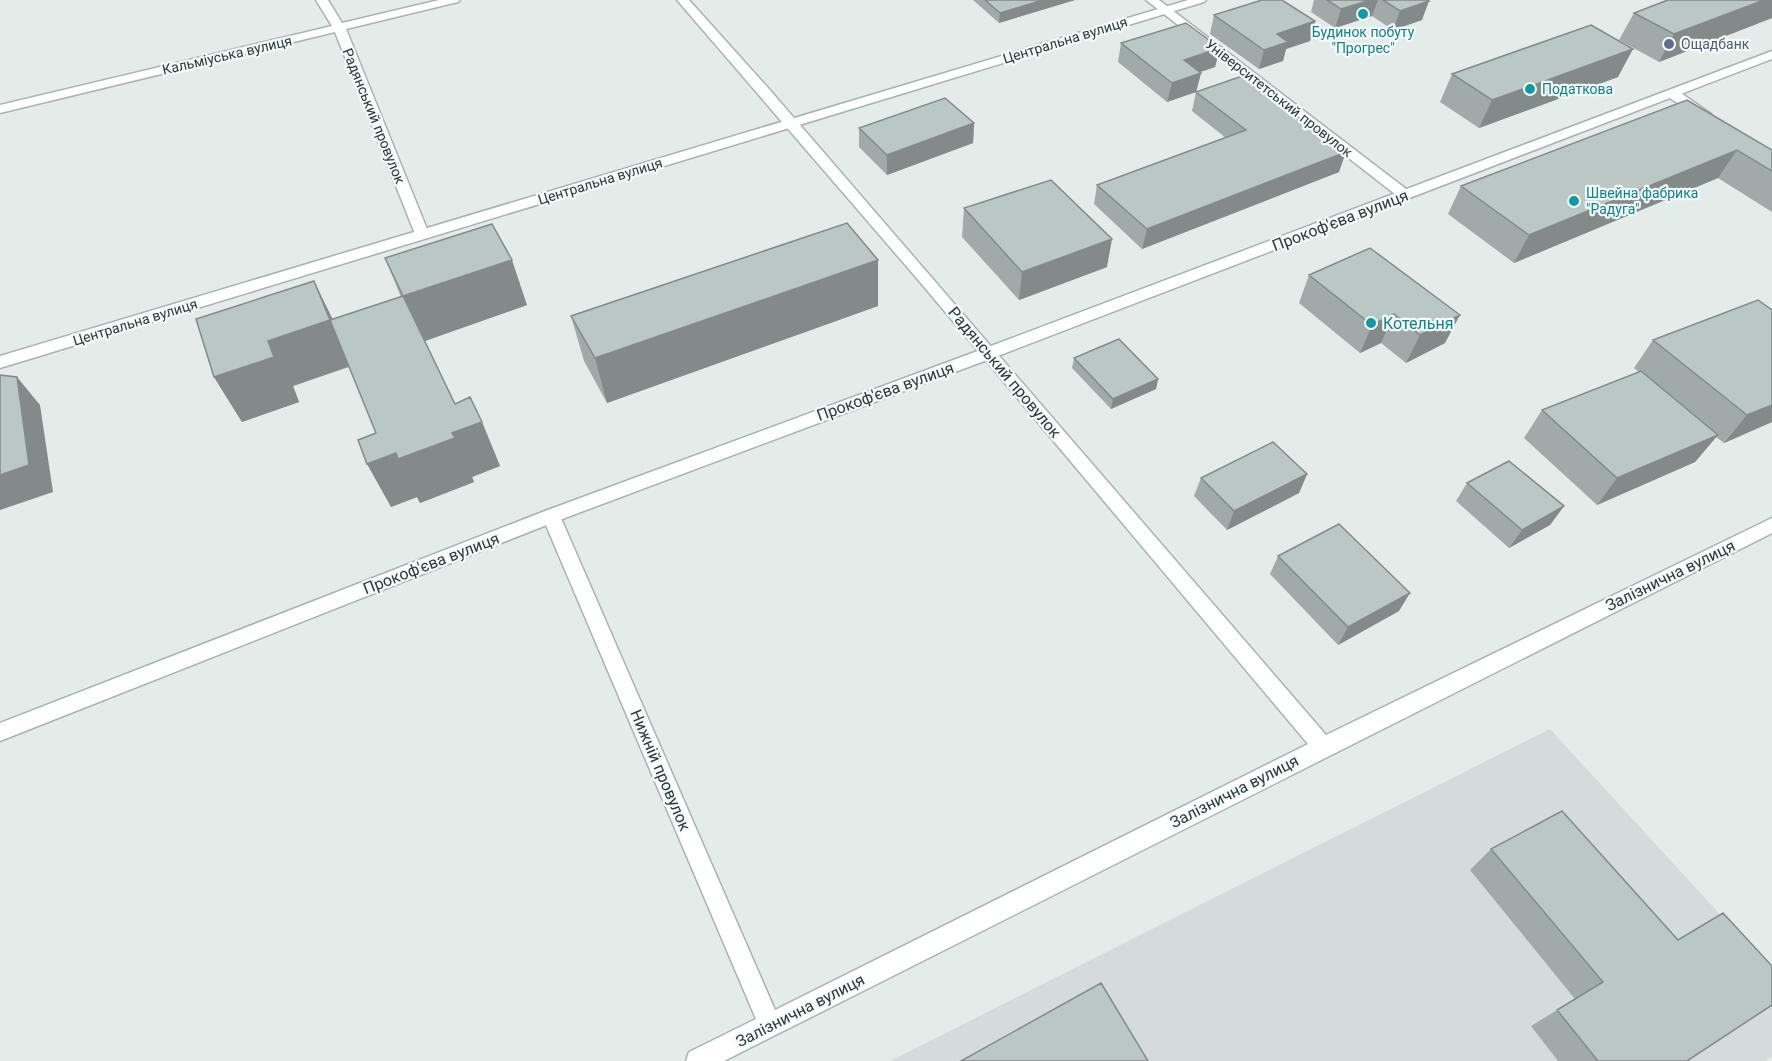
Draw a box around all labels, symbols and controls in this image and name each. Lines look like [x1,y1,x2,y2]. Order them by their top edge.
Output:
marker: Будинок побуту "Прогрес" [1356,7,1370,21]
street label: Центральна вулиця [1001,13,1129,67]
place label: Будинок побуту "Прогрес" [1312,24,1415,56]
street label: Кальміуська вулиця [161,32,293,78]
street label: Університетський провулок [1202,36,1356,161]
place label: Ощадбанк [1681,36,1750,52]
marker: Ощадбанк [1662,37,1676,51]
street label: Радянський провулок [340,46,409,186]
place label: Податкова [1542,81,1613,97]
marker: Податкова [1523,82,1537,96]
street label: Центральна вулиця [536,154,664,208]
place label: Швейна фабрика "Радуга" [1586,185,1698,217]
street label: Прокоф'єва вулиця [1269,186,1411,255]
marker: Швейна фабрика "Радуга" [1567,194,1581,208]
street label: Центральна вулиця [71,295,199,349]
street label: Радянський провулок [944,303,1065,442]
place label: Котельня [1383,314,1454,333]
marker: Котельня [1364,316,1378,330]
street label: Прокоф'єва вулиця [814,358,956,425]
street label: Прокоф'єва вулиця [360,529,502,598]
street label: Залізнична вулиця [1602,536,1738,615]
street label: Нижній провулок [626,707,695,834]
street label: Залізнична вулиця [1167,751,1302,832]
street label: Залізнична вулиця [733,970,868,1051]

